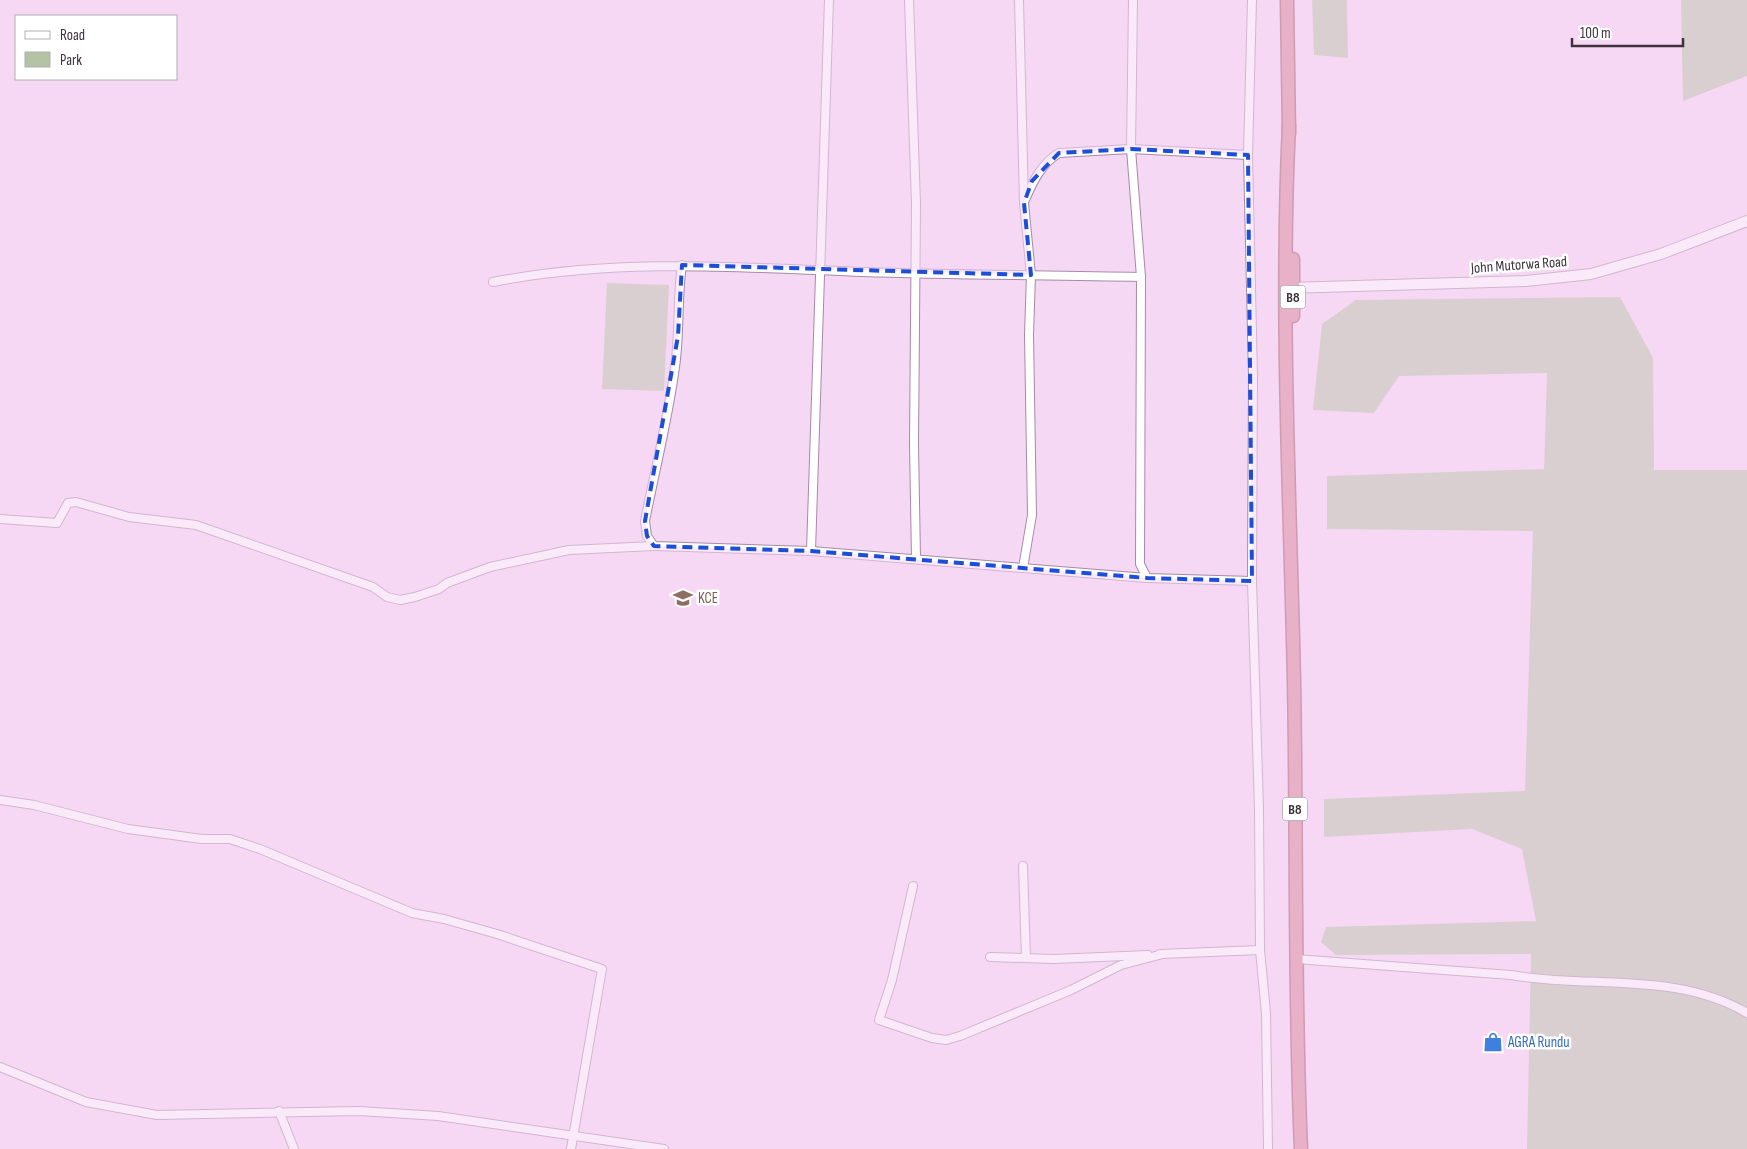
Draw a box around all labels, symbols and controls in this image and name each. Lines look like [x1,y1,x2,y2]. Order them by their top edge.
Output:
legend [15,15,178,80]
scale bar [1572,15,1683,47]
text: 100 m [1580,24,1611,43]
text: Road [60,26,85,45]
text: Park [60,51,82,70]
street label: John Mutorwa Road [1469,252,1568,278]
road number: B8 [1280,286,1306,308]
school or university icon: KCE [672,587,694,609]
place label: KCE [698,589,718,608]
road number: B8 [1282,798,1308,821]
shop icon: AGRA Rundu [1482,1031,1504,1053]
place label: AGRA Rundu [1507,1033,1570,1052]

